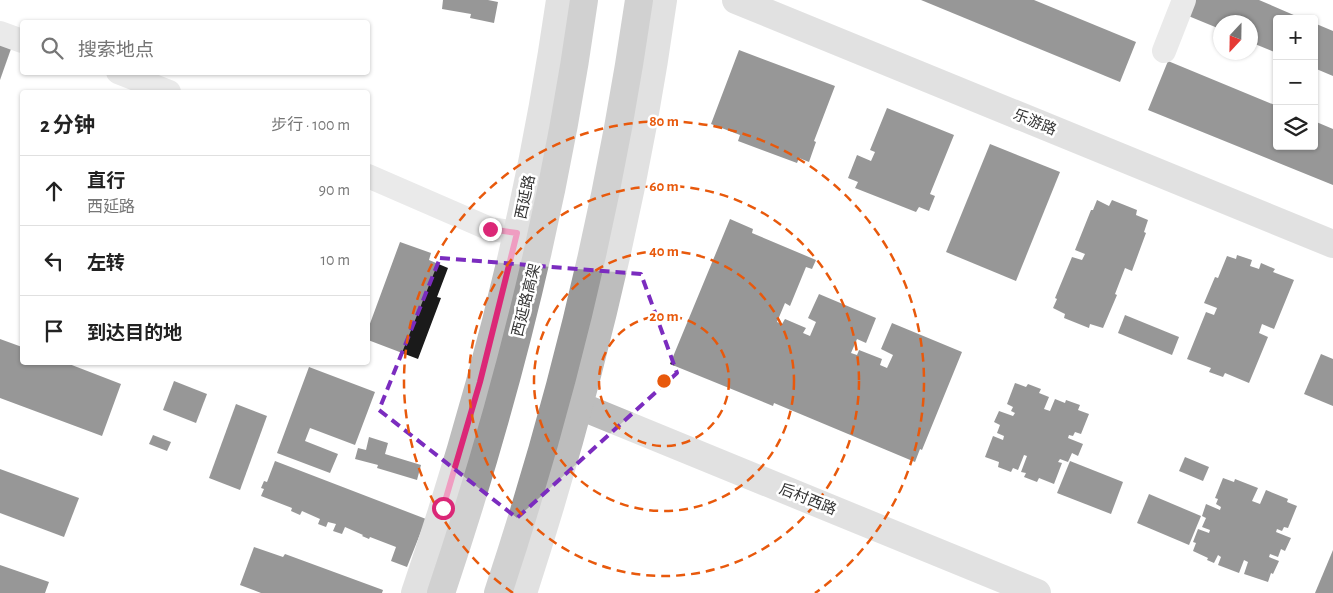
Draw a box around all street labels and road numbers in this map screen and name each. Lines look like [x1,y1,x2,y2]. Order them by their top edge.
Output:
street label: 乐游路 [1011,106,1059,138]
street label: 西延路 [512,173,538,221]
street label: 西延路高架 [509,262,543,338]
street label: 后村西路 [777,479,839,518]

